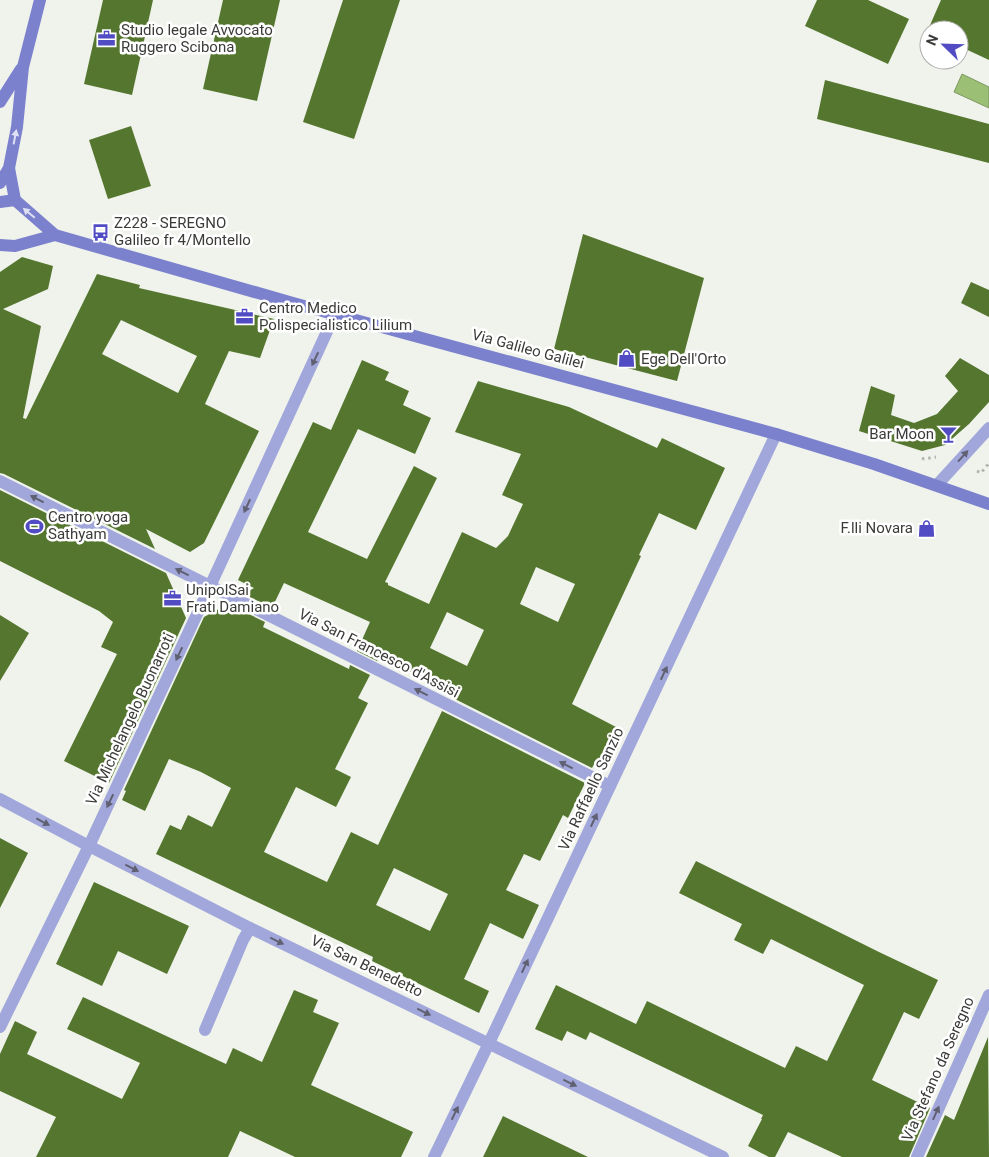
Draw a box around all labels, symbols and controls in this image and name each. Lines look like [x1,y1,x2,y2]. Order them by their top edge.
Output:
north arrow [919,20,969,70]
place label: Studio legale Avvocato Ruggero Scibona [121,21,273,56]
office icon: Studio legale Avvocato Ruggero Scibona [97,29,117,49]
text: N [923,32,941,48]
one-way arrow [11,129,19,145]
one-way arrow [23,207,36,218]
place label: Z228 - SEREGNO Galileo fr 4/Montello [114,214,251,249]
bus stop icon: Z228 - SEREGNO Galileo fr 4/Montello [90,222,110,242]
place label: Centro Medico Polispecialistico Lilium [259,299,412,334]
office icon: Centro Medico Polispecialistico Lilium [235,307,255,327]
street label: Via Galileo Galilei [470,325,586,373]
shop icon: Ege Dell'Orto [617,349,637,369]
place label: Ege Dell'Orto [641,350,726,368]
one-way arrow [311,352,319,366]
bar icon: Bar Moon [938,424,958,444]
place label: Bar Moon [869,425,934,443]
one-way arrow [957,451,969,463]
one-way arrow [29,495,44,504]
one-way arrow [243,499,251,513]
place label: Centro yoga Sathyam [48,508,128,543]
sports icon: Centro yoga Sathyam [24,516,44,536]
shop icon: F.lli Novara [917,518,937,538]
place label: F.lli Novara [840,519,913,537]
one-way arrow [175,568,189,576]
place label: UnipolSai Frati Damiano [186,581,279,616]
office icon: UnipolSai Frati Damiano [162,589,182,609]
street label: Via San Francesco d'Assisi [296,605,462,701]
street label: Via Michelangelo Buonarroti [82,630,178,808]
one-way arrow [174,647,182,661]
one-way arrow [660,666,668,680]
one-way arrow [414,688,428,696]
street label: Via Raffaello Sanzio [555,725,627,853]
one-way arrow [559,761,574,769]
one-way arrow [106,794,114,808]
one-way arrow [590,812,599,827]
one-way arrow [36,818,50,826]
one-way arrow [125,864,139,872]
street label: Via San Benedetto [308,931,426,1001]
one-way arrow [270,937,284,945]
one-way arrow [521,959,529,974]
street label: Via Stefano da Seregno [898,994,978,1144]
one-way arrow [417,1008,431,1016]
one-way arrow [563,1079,577,1087]
one-way arrow [932,1105,941,1120]
one-way arrow [451,1106,459,1120]

